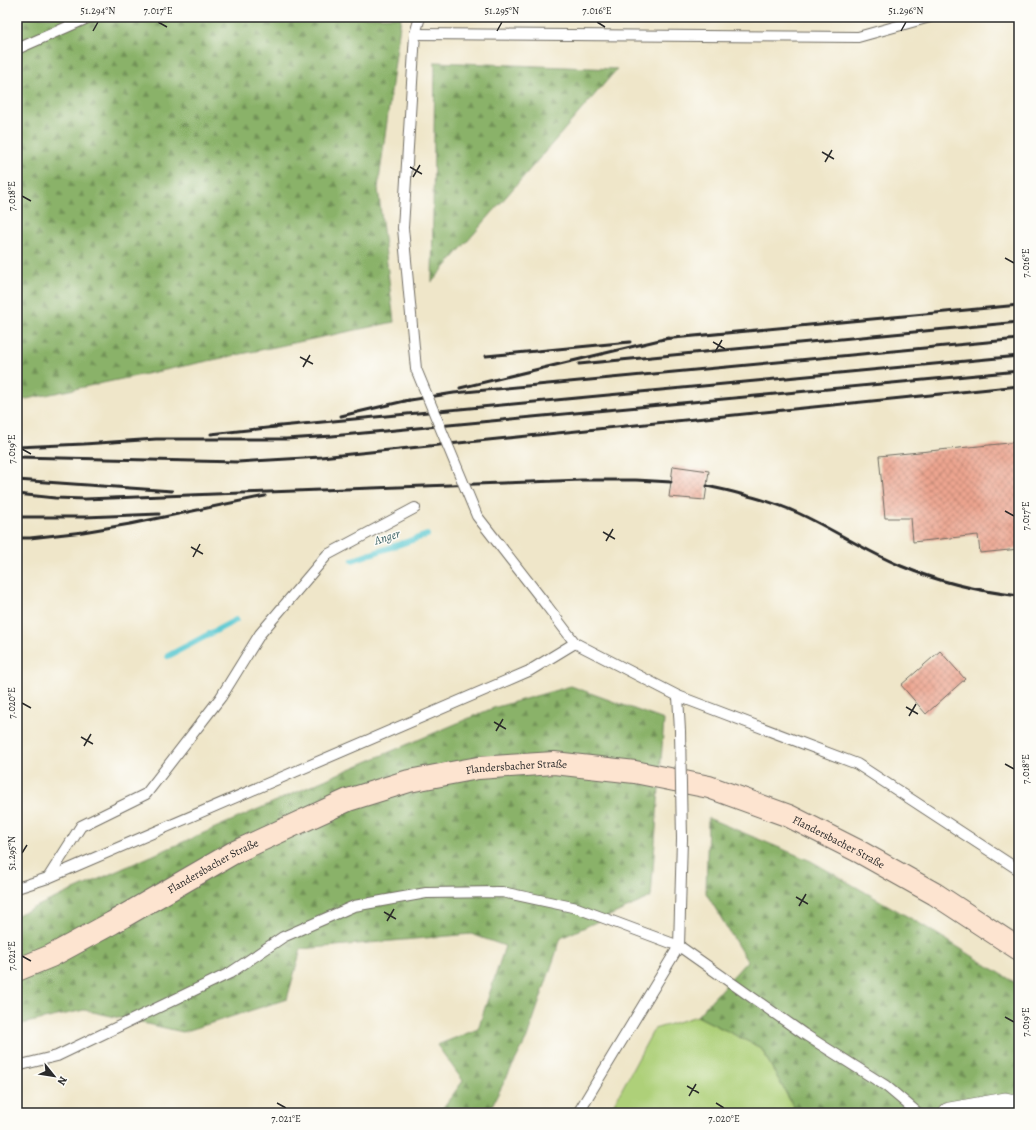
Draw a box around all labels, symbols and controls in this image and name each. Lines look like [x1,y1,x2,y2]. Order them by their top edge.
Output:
text: 51.294°N [81,4,115,17]
text: 7.017°E [143,4,173,17]
text: 51.295°N [485,4,519,17]
text: 7.016°E [582,4,612,17]
text: 51.296°N [889,4,923,17]
text: 7.018°E [5,181,18,211]
text: 7.016°E [1019,248,1032,278]
text: 7.019°E [5,434,18,464]
text: 7.017°E [1019,501,1032,531]
water label: Anger [371,525,403,549]
text: 7.020°E [5,687,18,719]
text: 7.018°E [1019,754,1032,784]
street label: Flandersbacher Straße [464,756,568,778]
street label: Flandersbacher Straße [790,812,887,872]
street label: Flandersbacher Straße [165,835,261,897]
text: 51.295°N [5,836,18,870]
text: 7.021°E [5,941,18,971]
text: 7.019°E [1019,1007,1032,1037]
north arrow [34,1056,74,1096]
text: N [54,1074,71,1088]
text: 7.021°E [271,1112,301,1125]
text: 7.020°E [708,1112,740,1125]

